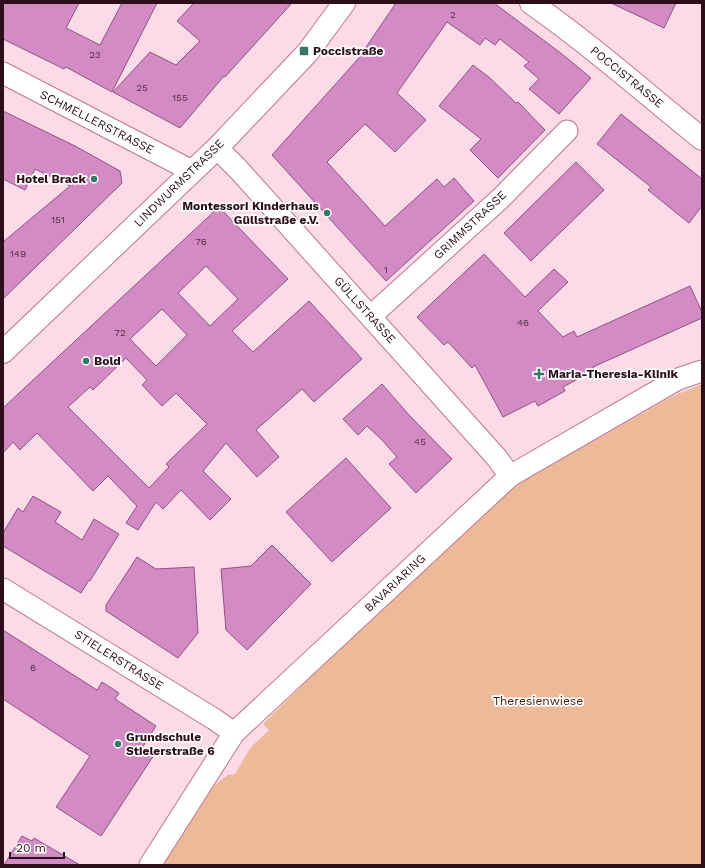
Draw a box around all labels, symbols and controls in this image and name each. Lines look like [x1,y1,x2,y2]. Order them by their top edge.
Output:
house number: 2 [450,9,456,20]
street label: POCCISTRASSE [588,43,667,111]
place label: Poccistraße [313,44,384,58]
marker: Poccistraße [298,45,310,57]
house number: 23 [89,49,101,60]
house number: 25 [136,82,148,93]
street label: SCHMELLERSTRASSE [38,87,157,157]
house number: 155 [172,92,188,103]
street label: LINDWURMSTRASSE [131,136,227,230]
place label: Hotel Brack [16,172,87,186]
marker: Hotel Brack [89,174,99,184]
street label: GRIMMSTRASSE [431,188,509,262]
place label: Montessori Kinderhaus Güllstraße e.V. [182,199,320,227]
marker: Montessori Kinderhaus Güllstraße e.V. [322,208,332,218]
house number: 151 [51,214,65,225]
house number: 76 [195,236,207,247]
house number: 149 [10,248,26,259]
house number: 1 [384,264,388,275]
street label: GÜLLSTRASSE [331,274,399,347]
house number: 46 [517,317,529,328]
house number: 72 [114,327,126,338]
place label: Bold [94,354,121,368]
marker: Bold [81,356,91,366]
place label: Maria-Theresia-Klinik [548,367,678,381]
marker: Maria-Theresia-Klinik [533,368,545,380]
house number: 45 [414,436,426,447]
street label: BAVARIARING [362,551,428,615]
street label: STIELERSTRASSE [72,627,166,693]
house number: 6 [30,662,36,673]
park label: Theresienwiese [493,694,583,708]
place label: Grundschule Stielerstraße 6 [126,730,215,758]
marker: Grundschule Stielerstraße 6 [113,739,123,749]
scale bar [10,834,64,860]
text: 20 m [16,841,46,855]

